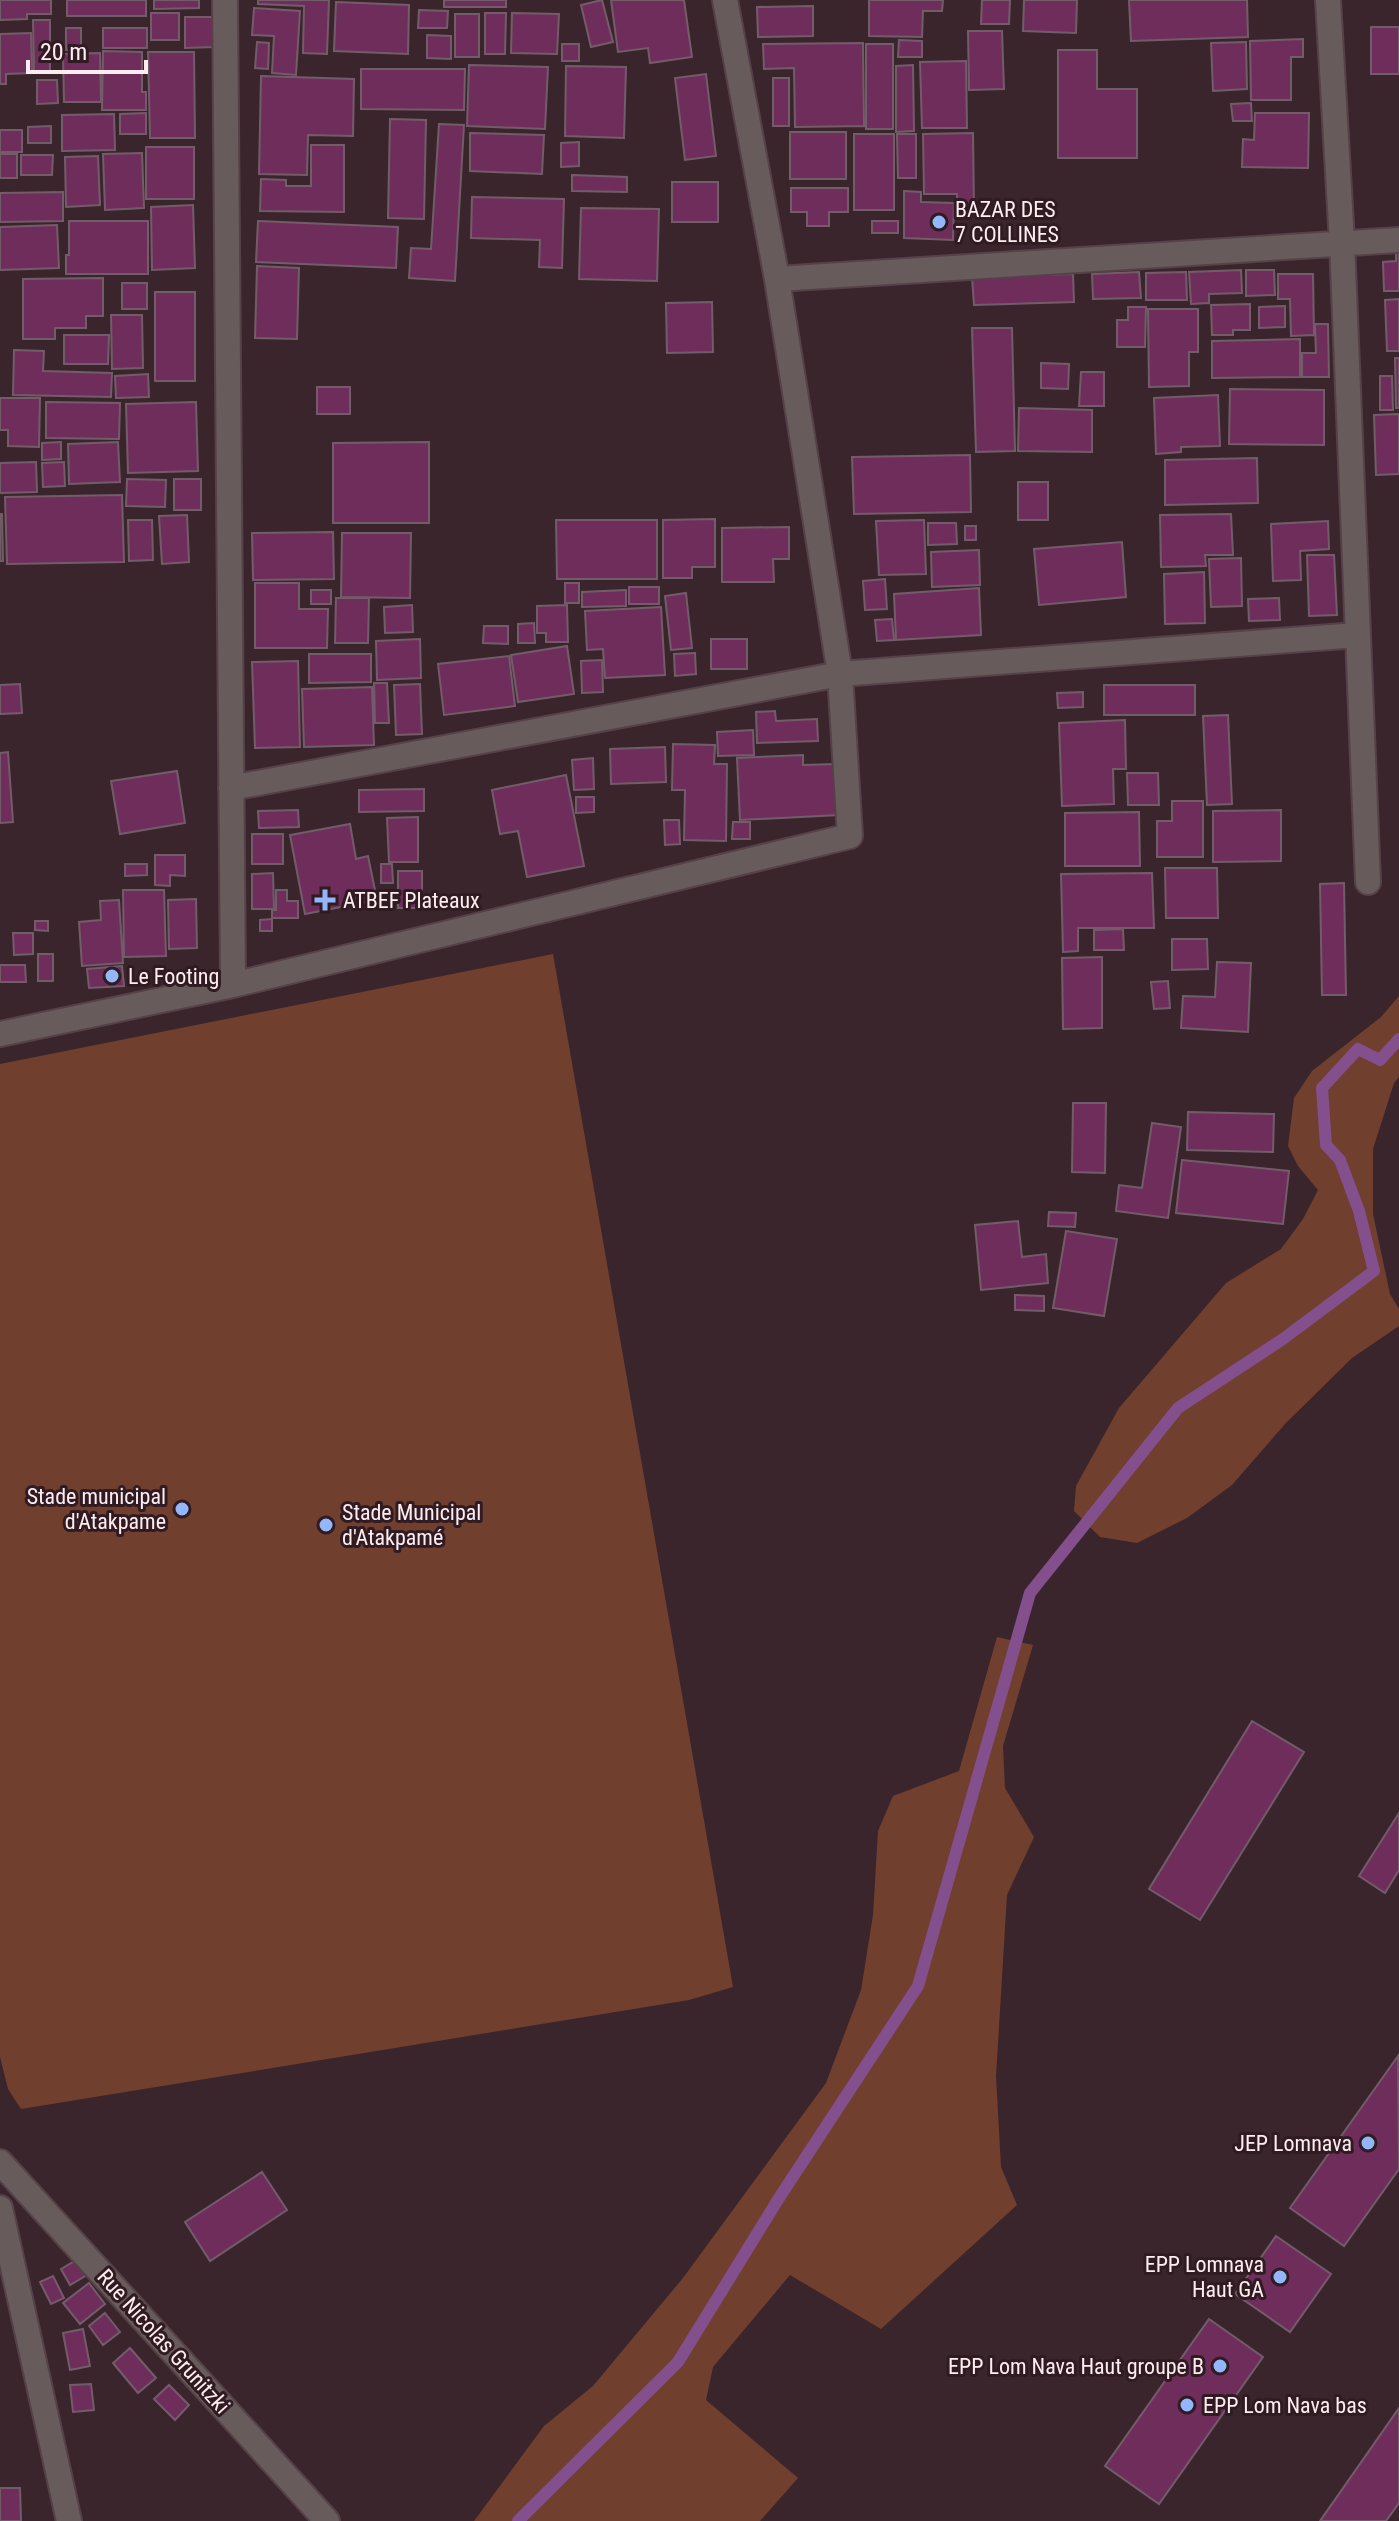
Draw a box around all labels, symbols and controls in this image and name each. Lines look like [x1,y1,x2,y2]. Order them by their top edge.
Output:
scale bar [28,24,146,74]
text: 20 m [40,38,87,66]
place label: BAZAR DES 7 COLLINES [955,197,1059,247]
marker: BAZAR DES 7 COLLINES [930,213,948,231]
place label: ATBEF Plateaux [343,888,480,913]
marker: ATBEF Plateaux [314,889,336,911]
place label: Le Footing [128,964,219,989]
marker: Le Footing [103,967,121,985]
place label: Stade municipal d'Atakpame [27,1484,166,1534]
marker: Stade municipal d'Atakpame [173,1500,191,1518]
place label: Stade Municipal d'Atakpamé [342,1500,481,1550]
marker: Stade Municipal d'Atakpamé [317,1516,335,1534]
place label: JEP Lomnava [1234,2131,1352,2156]
marker: JEP Lomnava [1359,2134,1377,2152]
place label: EPP Lomnava Haut GA [1145,2252,1264,2302]
street label: Rue Nicolas Grunitzki [92,2264,235,2419]
marker: EPP Lomnava Haut GA [1271,2268,1289,2286]
place label: EPP Lom Nava Haut groupe B [948,2354,1204,2379]
marker: EPP Lom Nava Haut groupe B [1211,2357,1229,2375]
place label: EPP Lom Nava bas [1203,2393,1367,2418]
marker: EPP Lom Nava bas [1178,2396,1196,2414]

